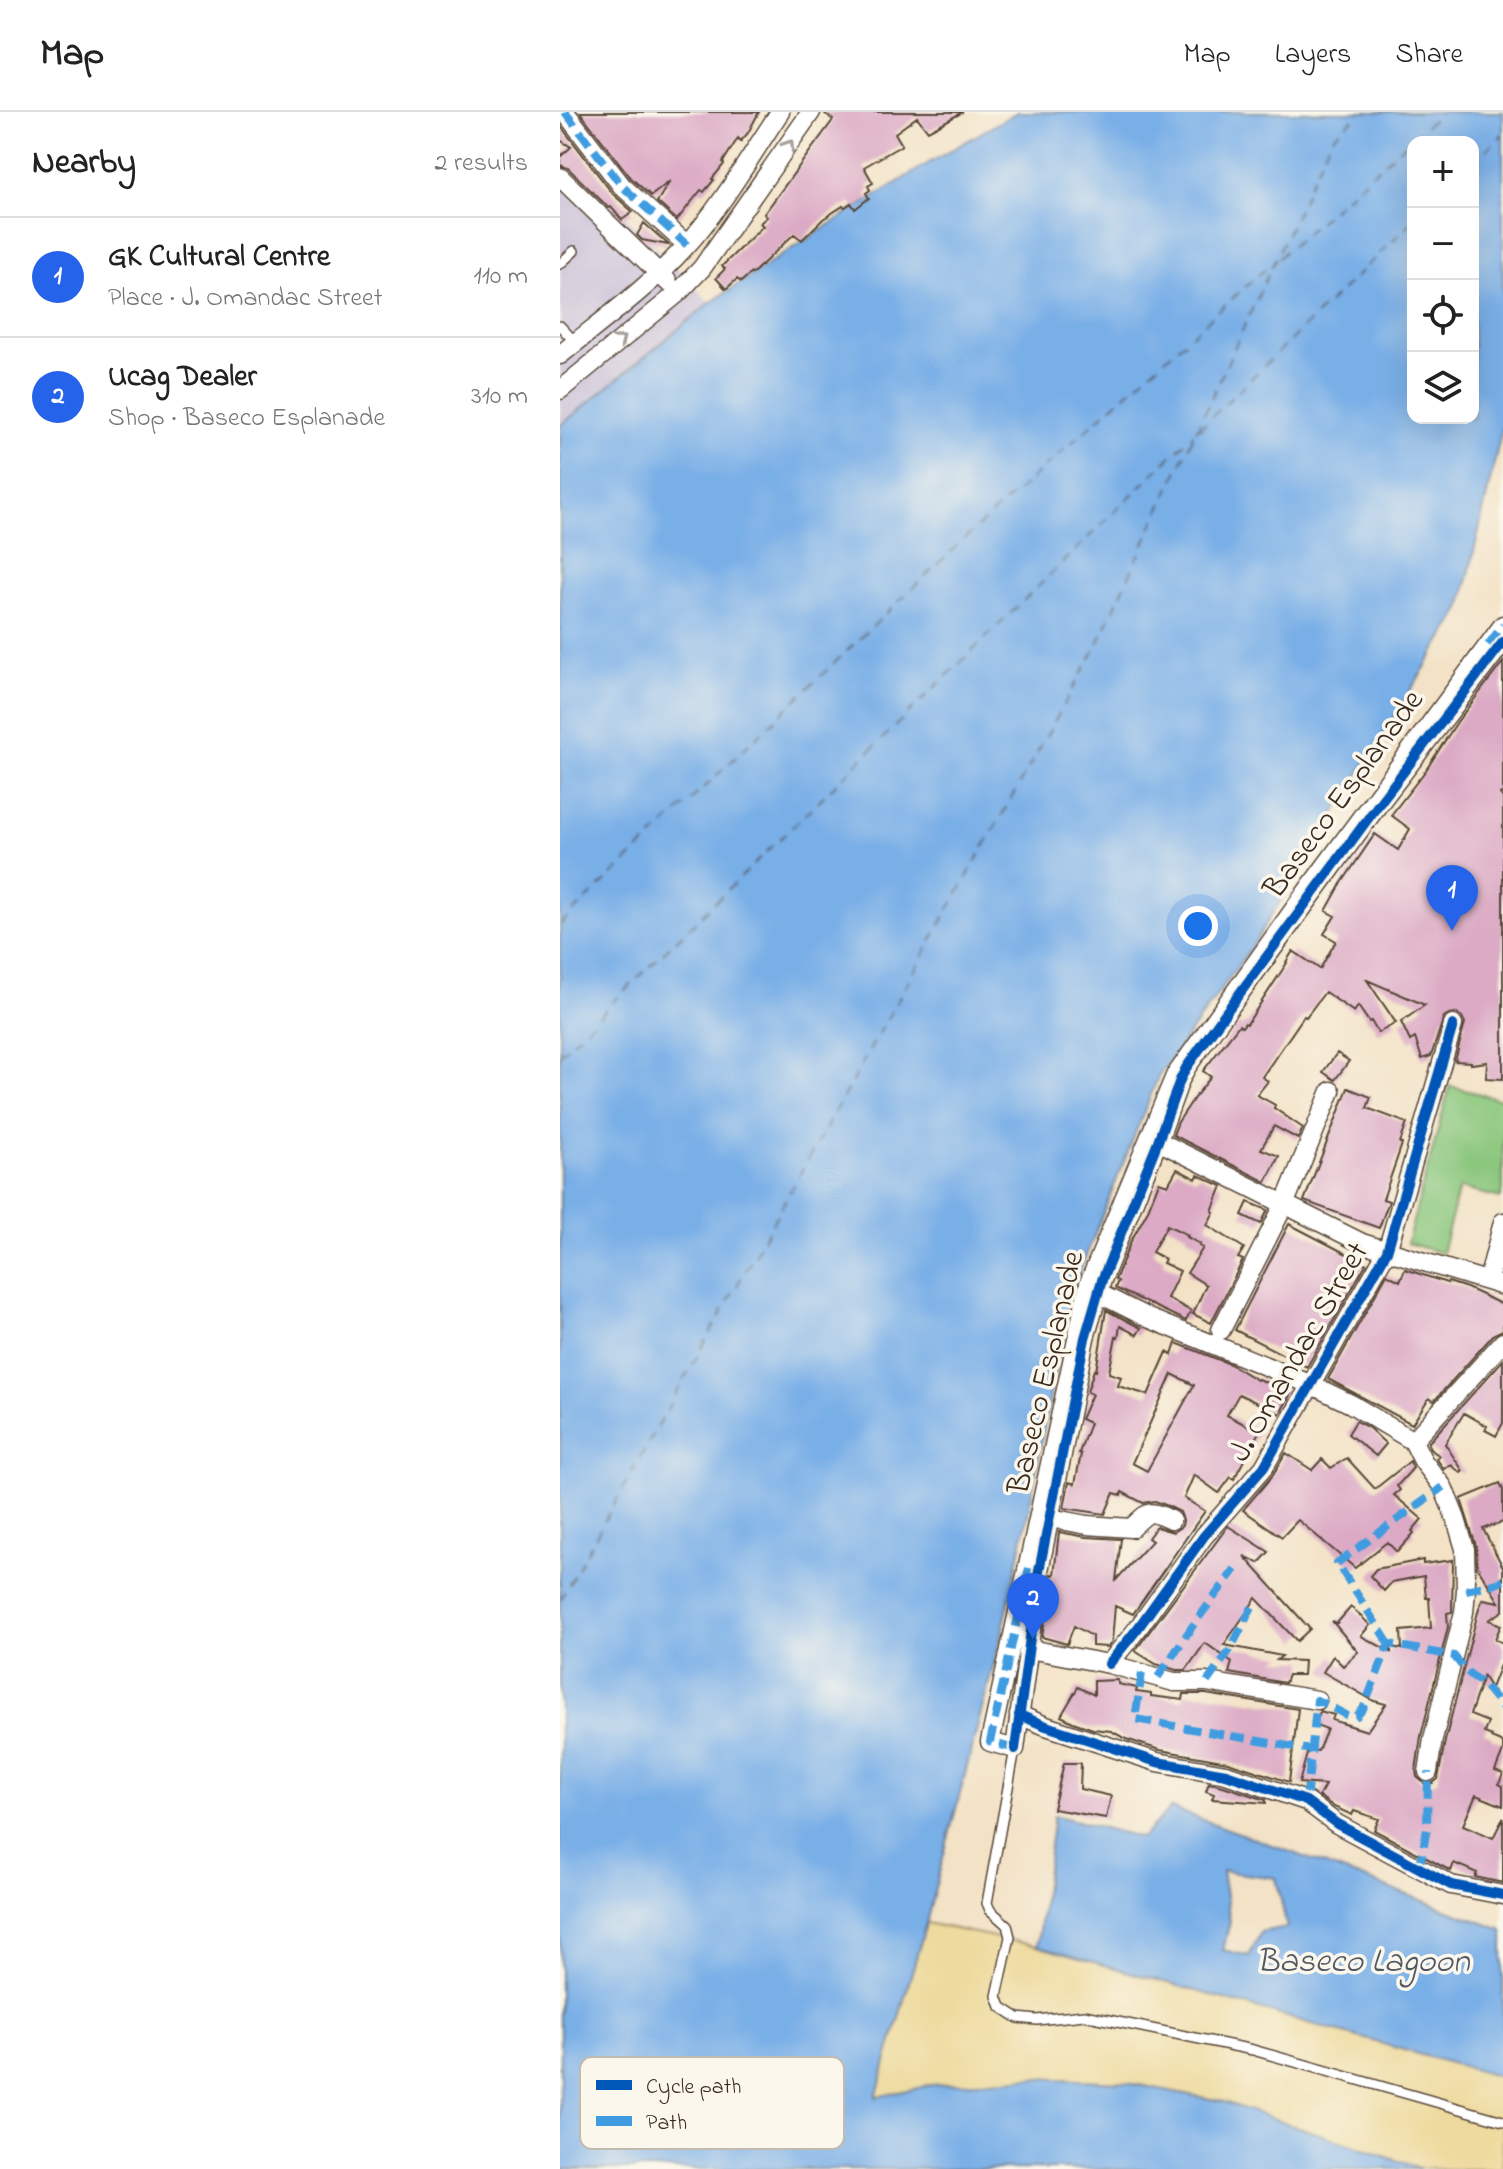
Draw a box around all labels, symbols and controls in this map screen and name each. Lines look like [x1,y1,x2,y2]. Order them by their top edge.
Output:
text: Map [40,27,104,83]
text: Map [1183,35,1231,76]
text: Layers [1275,35,1351,76]
text: Share [1395,35,1463,76]
map controls [1407,136,1479,424]
button: + [1407,136,1479,208]
text: Nearby [32,139,136,189]
one-way arrow [779,139,794,153]
text: 2 results [435,145,528,183]
button: − [1407,208,1479,280]
text: GK Cultural Centre [108,236,330,280]
text: 1 [54,258,62,296]
text: 110 m [474,258,528,296]
text: Place · J. Omandac Street [108,280,382,318]
button: locate [1407,280,1479,352]
one-way arrow [611,336,626,350]
button: layers [1407,352,1479,424]
text: Ucag Dealer [108,356,257,400]
text: 2 [52,378,64,416]
text: 310 m [471,378,528,416]
text: Shop · Baseco Esplanade [108,400,385,438]
street label: Baseco Esplanade [1252,680,1437,910]
pin: 1 [1426,865,1478,931]
your location [1178,906,1218,946]
street label: J. Omandac Street [1218,1234,1382,1472]
street label: Baseco Esplanade [996,1246,1098,1500]
pin: 2 [1007,1573,1059,1639]
water label: Baseco Lagoon [1256,1938,1471,1988]
legend [580,2057,844,2149]
text: Cycle path [646,2072,741,2105]
text: Path [646,2108,687,2140]

